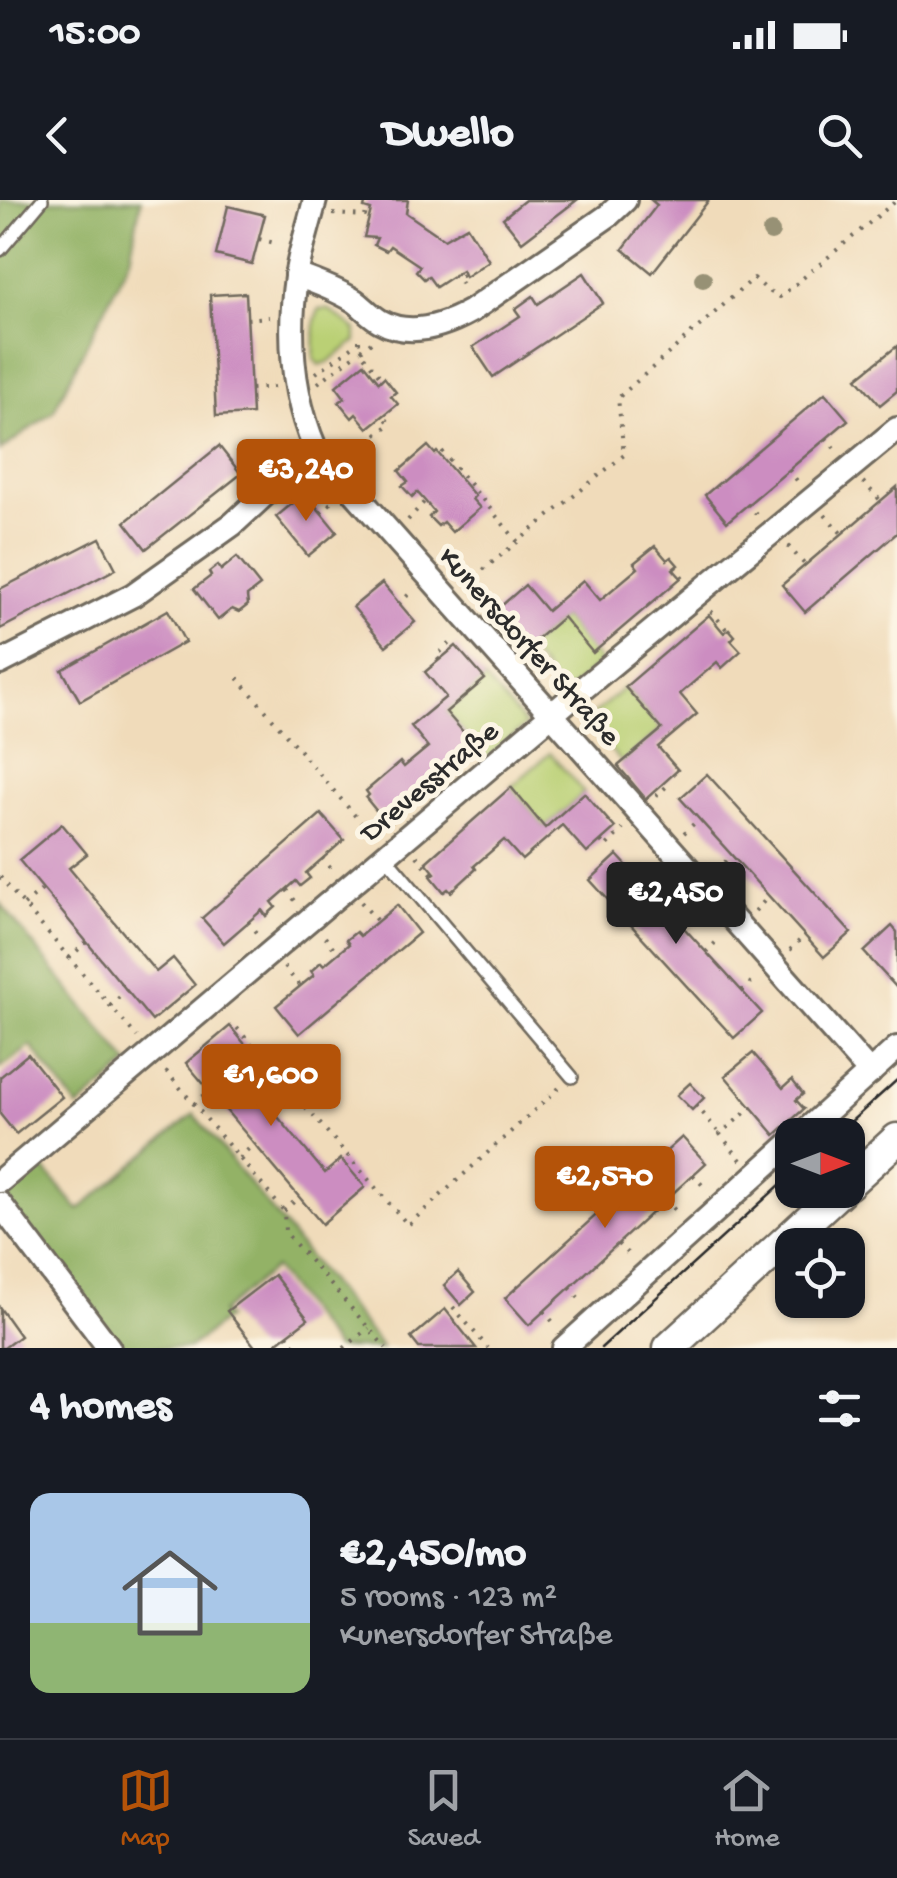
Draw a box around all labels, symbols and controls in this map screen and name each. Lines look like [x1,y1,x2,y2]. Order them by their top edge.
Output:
text: 15:00 [50,13,140,57]
icon: back [30,108,85,163]
icon: search [812,108,867,163]
text: Dwello [383,109,514,162]
pin: €3,240 [225,439,387,524]
text: €3,240 [259,452,353,490]
street label: Kunersdorfer Straße [429,541,626,755]
street label: Drevesstraße [353,715,508,853]
pin: €2,450 [595,862,757,947]
text: €2,450 [629,875,723,913]
pin: €1,600 [190,1044,352,1129]
text: €1,600 [224,1057,318,1095]
north arrow [775,1118,865,1208]
map controls [775,1118,865,1318]
pin: €2,570 [524,1146,686,1231]
text: €2,570 [557,1159,653,1197]
button: locate [775,1228,865,1318]
icon: filters [812,1381,867,1436]
text: 4 homes [30,1384,171,1433]
text: €2,450/mo [340,1531,526,1580]
icon: home [110,1533,230,1653]
text: 5 rooms · 123 m² [340,1580,557,1618]
text: Kunersdorfer Straße [340,1618,612,1656]
tab: Map [118,1763,173,1856]
tab: Saved [408,1763,479,1856]
tab: Home [715,1763,779,1856]

